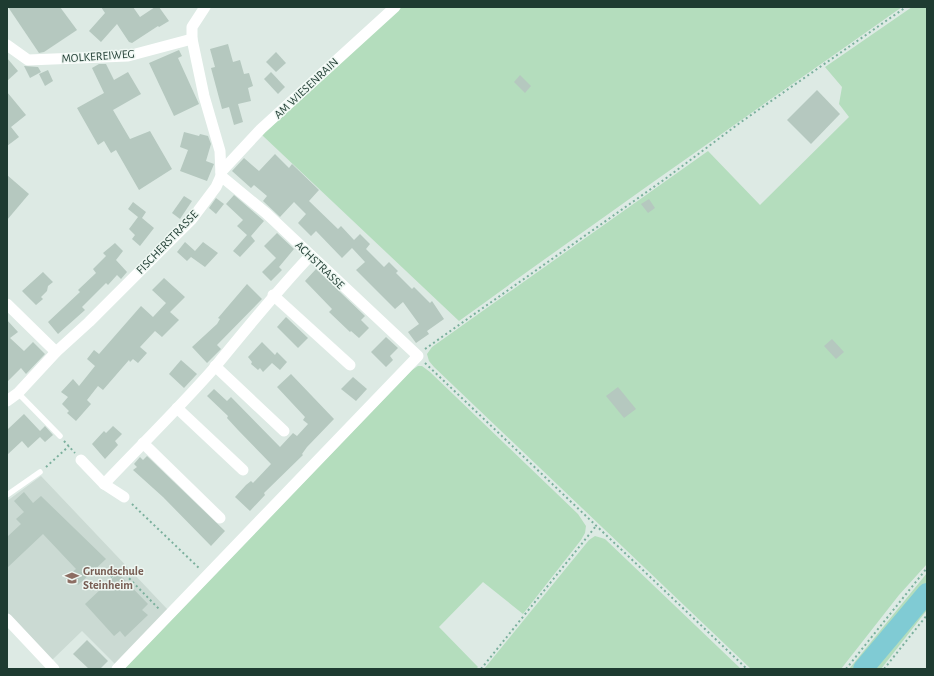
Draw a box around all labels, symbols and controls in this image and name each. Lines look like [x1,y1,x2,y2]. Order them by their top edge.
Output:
street label: MOLKEREIWEG [61,47,135,65]
street label: AM WIESENRAIN [272,55,340,121]
street label: FISCHERSTRASSE [134,208,200,276]
street label: ACHSTRASSE [293,239,347,291]
place label: Grundschule Steinheim [83,565,144,591]
school or university icon: Grundschule Steinheim [64,570,80,586]

